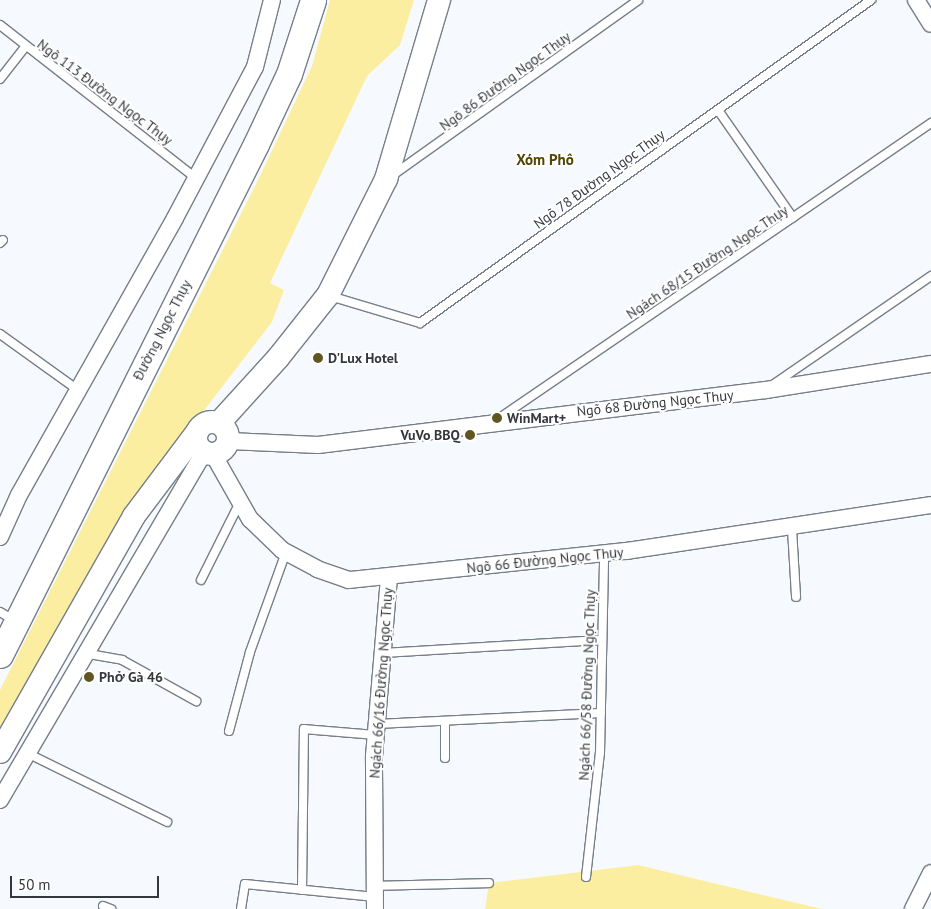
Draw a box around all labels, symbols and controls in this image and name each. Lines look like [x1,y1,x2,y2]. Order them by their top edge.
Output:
street label: Ngõ 86 Đường Ngọc Thụy [436,28,574,134]
street label: Ngõ 113 Đường Ngọc Thụy [34,35,176,149]
street label: Ngõ 78 Đường Ngọc Thụy [530,126,668,232]
district label: Xóm Phô [516,151,574,169]
street label: Ngách 68/15 Đường Ngọc Thụy [623,201,791,323]
street label: Đường Ngọc Thụy [129,277,195,383]
place label: D'Lux Hotel [328,350,398,366]
marker: D'Lux Hotel [312,352,324,364]
street label: Ngõ 68 Đường Ngọc Thụy [575,386,735,420]
place label: WinMart+ [507,410,566,426]
marker: WinMart+ [491,412,503,424]
place label: VuVo BBQ [400,427,460,443]
marker: VuVo BBQ [464,429,476,441]
street label: Ngõ 66 Đường Ngọc Thụy [465,543,625,577]
street label: Ngách 66/16 Đường Ngọc Thụy [366,587,396,779]
street label: Ngách 66/58 Đường Ngọc Thụy [575,589,599,781]
place label: Phở Gà 46 [99,669,163,685]
marker: Phở Gà 46 [83,671,95,683]
scale bar [12,866,161,898]
text: 50 m [18,875,51,894]

